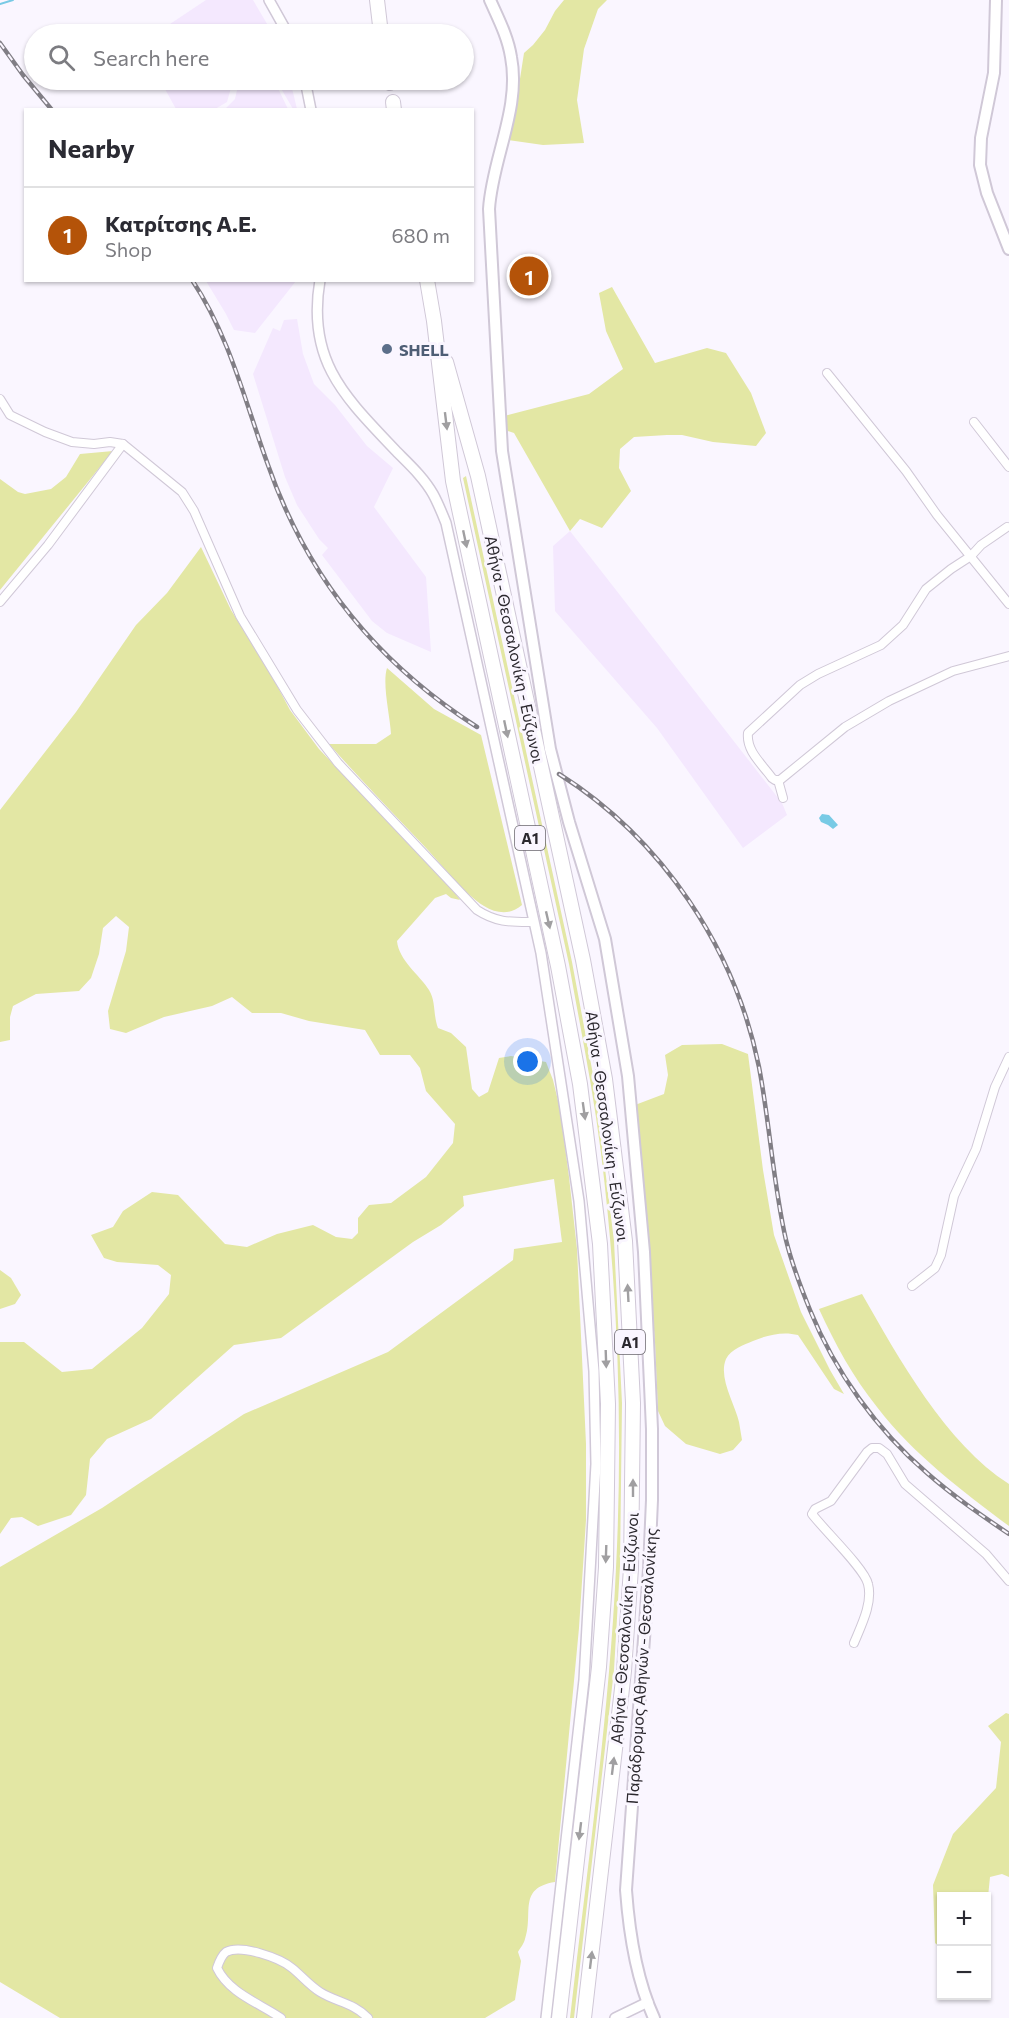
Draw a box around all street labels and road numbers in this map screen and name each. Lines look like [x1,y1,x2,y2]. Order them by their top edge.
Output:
street label: Αθήνα - Θεσσαλονίκη - Εύζωνοι [482,533,548,765]
road number: Α1 [515,826,545,850]
street label: Αθήνα - Θεσσαλονίκη - Εύζωνοι [582,1010,634,1243]
road number: Α1 [615,1330,645,1354]
street label: Αθήνα - Θεσσαλονίκη - Εύζωνοι [606,1511,642,1745]
street label: Παράδρομος Αθηνών - Θεσσαλονίκης [622,1527,660,1805]

